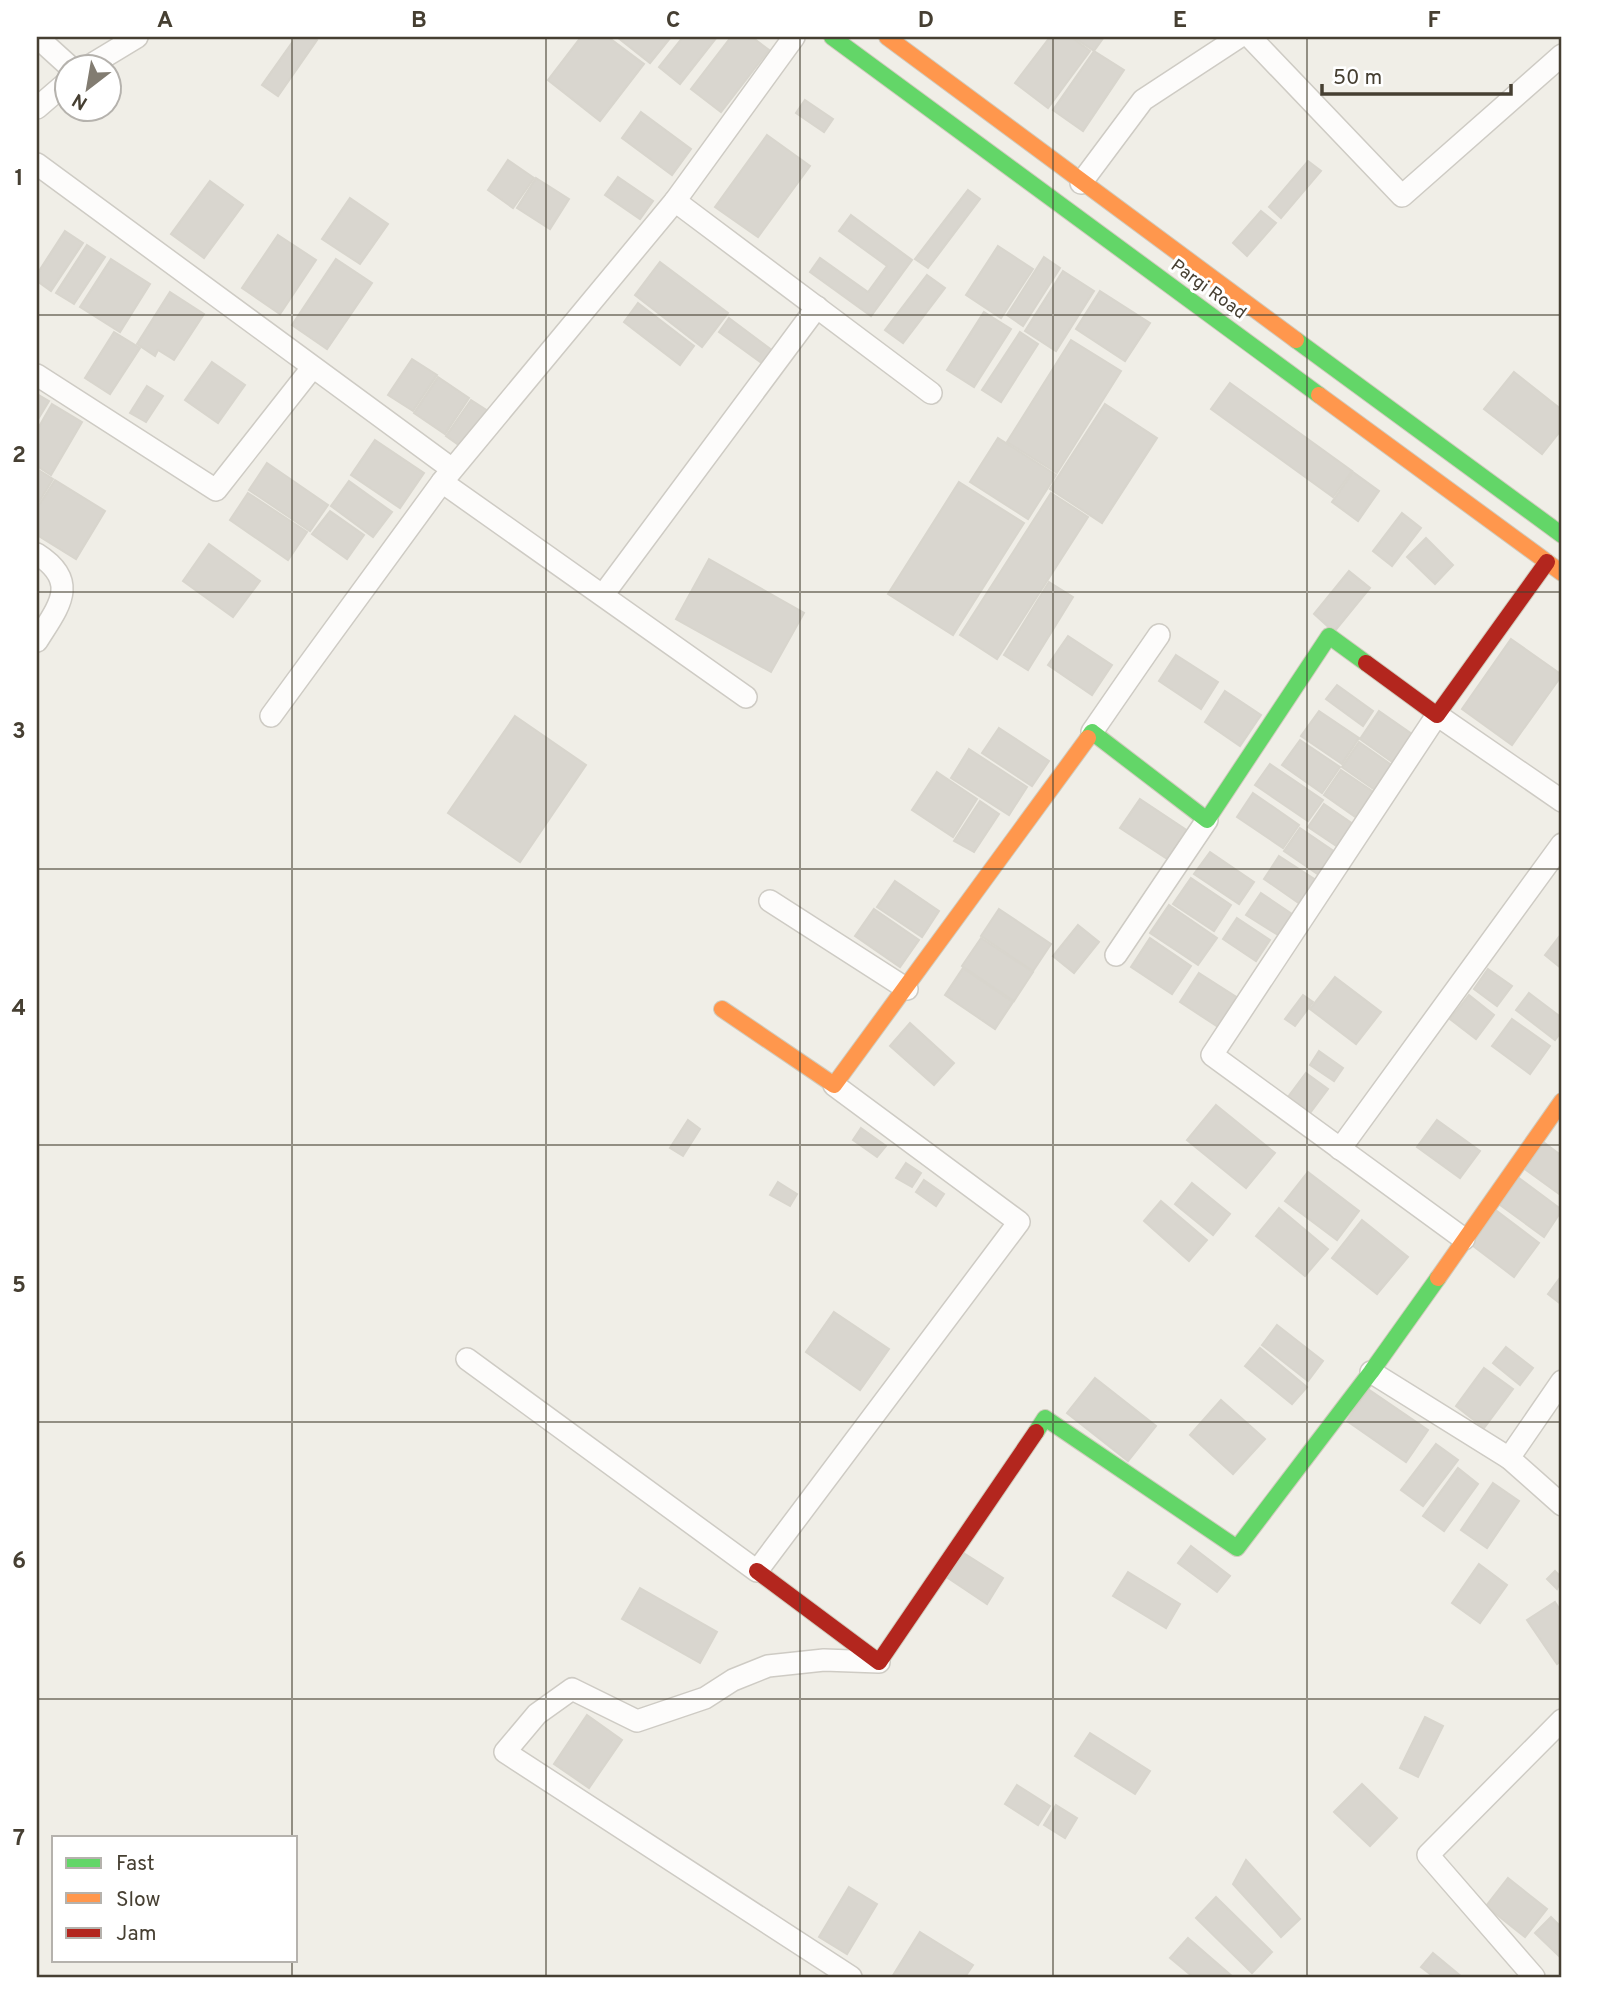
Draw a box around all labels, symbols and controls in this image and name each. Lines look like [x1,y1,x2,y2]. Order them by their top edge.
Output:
text: A [157,7,173,36]
text: B [411,7,427,36]
text: C [666,7,680,36]
text: D [918,7,934,36]
text: E [1173,7,1187,36]
text: F [1427,7,1441,36]
north arrow [52,52,122,122]
scale bar [1322,52,1512,96]
text: 50 m [1333,65,1382,92]
text: N [68,87,92,115]
text: 1 [14,165,24,194]
street label: Pargi Road [1166,255,1250,325]
text: 2 [12,442,26,471]
text: 3 [12,718,26,747]
text: 4 [12,995,26,1024]
text: 5 [12,1272,26,1301]
text: 6 [12,1548,26,1577]
text: 7 [13,1825,25,1854]
legend [52,1836,298,1962]
text: Fast [116,1851,155,1878]
text: Slow [116,1887,161,1914]
text: Jam [116,1921,157,1948]

